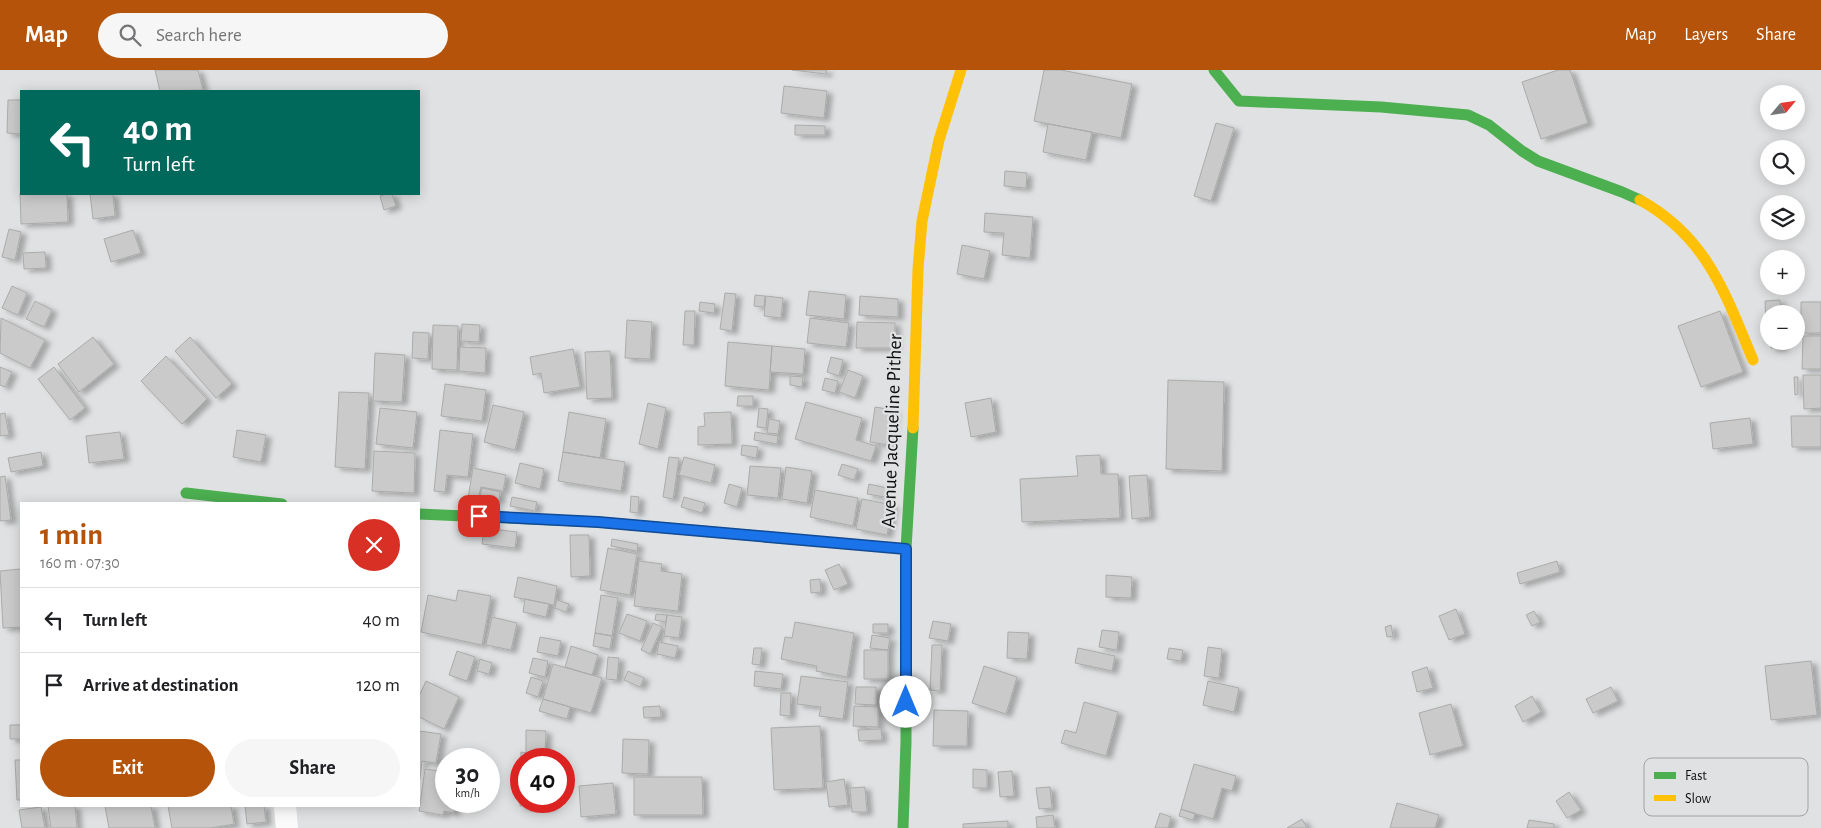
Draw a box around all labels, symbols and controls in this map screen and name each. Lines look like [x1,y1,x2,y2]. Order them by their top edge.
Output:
search box [98,13,448,58]
icon: search [116,21,144,49]
text: Map [25,23,68,47]
text: Search here [156,26,242,45]
text: Map [1625,26,1656,44]
text: Layers [1684,26,1728,44]
text: Share [1756,26,1796,44]
north arrow [1760,85,1805,130]
map controls [1760,85,1805,350]
icon: left [40,110,105,175]
text: 40 m [123,112,192,147]
button: search [1760,140,1805,185]
text: Turn left [123,153,195,175]
button: layers [1760,195,1805,240]
button: + [1760,250,1805,295]
button: − [1760,305,1805,350]
street label: Avenue Jacqueline Pither [879,333,905,528]
pin [458,495,500,537]
icon: arrive [465,502,493,530]
button: close [348,519,400,571]
text: 1 min [40,520,103,550]
text: 160 m · 07:30 [40,555,120,571]
icon: left [40,606,68,634]
text: Turn left [83,611,147,630]
text: 40 m [362,611,400,630]
icon: arrive [40,671,68,699]
position arrow [879,675,931,727]
text: Arrive at destination [83,676,239,695]
text: 120 m [356,676,400,695]
button: Exit [40,739,215,797]
button: Share [225,739,400,797]
speed limit sign: 40 [510,748,575,813]
legend [1644,758,1808,816]
text: 30 [456,762,479,787]
text: Fast [1685,769,1707,783]
text: km/h [455,787,480,799]
text: Slow [1685,792,1712,806]

